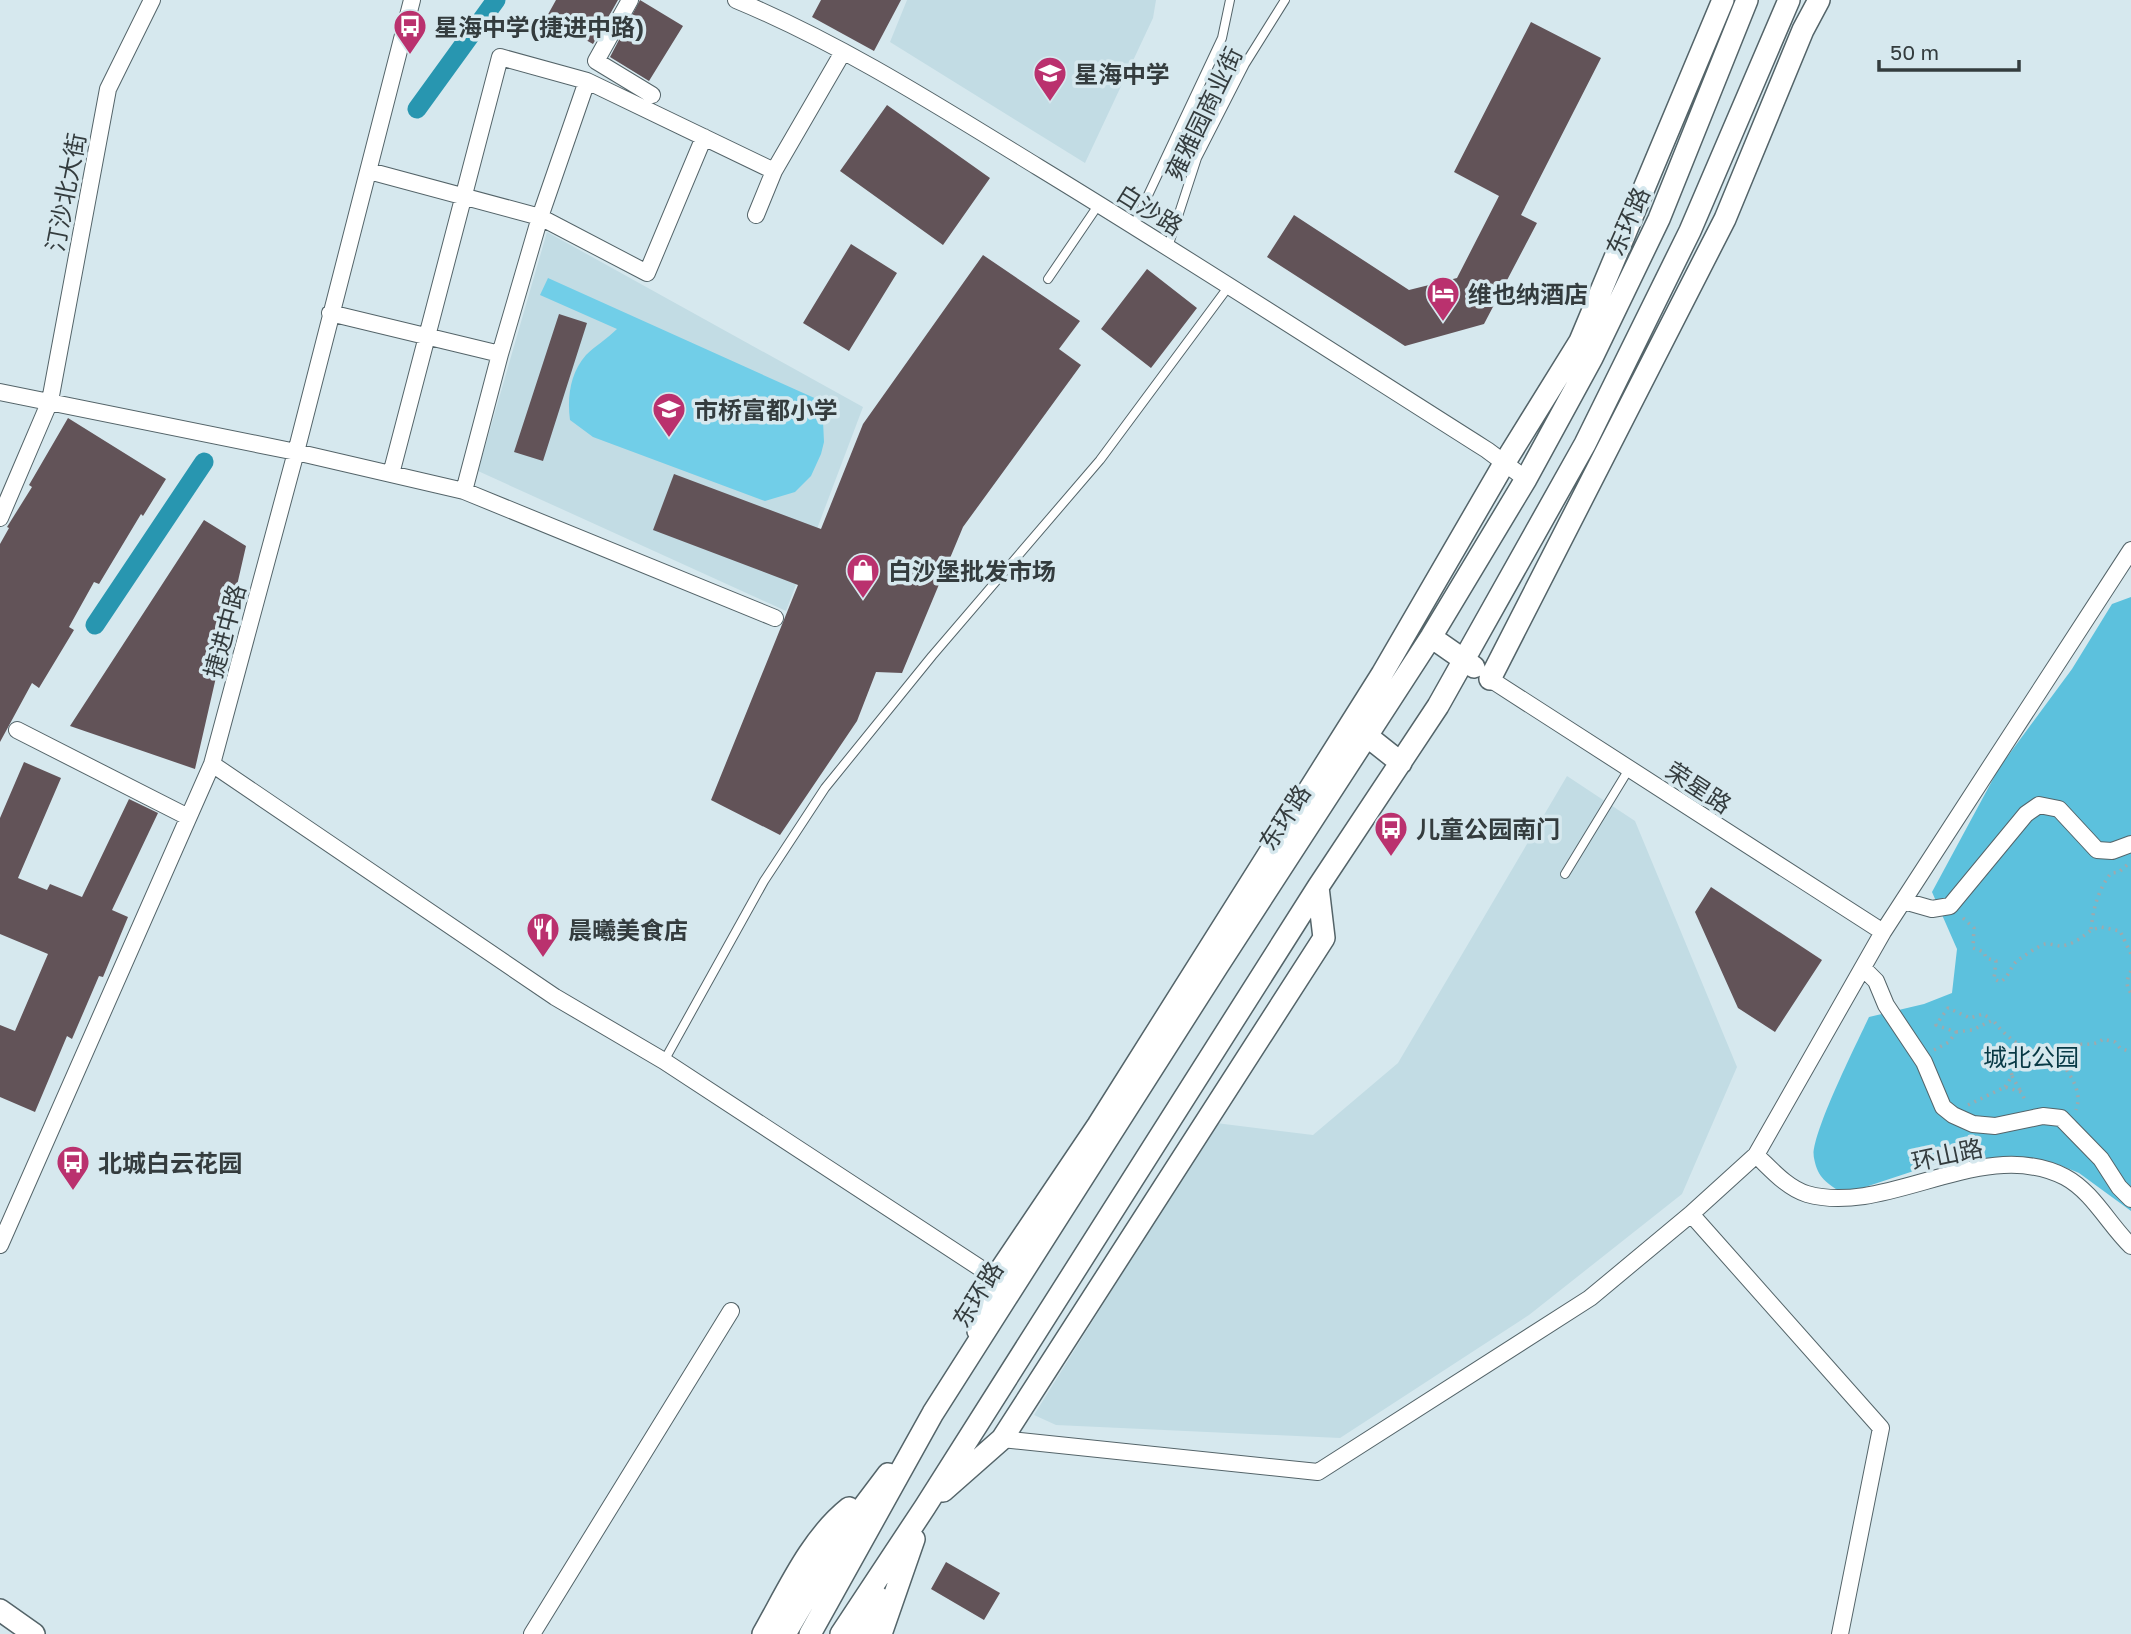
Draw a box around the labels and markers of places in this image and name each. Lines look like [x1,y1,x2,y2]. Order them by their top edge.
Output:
bus stop icon: 星海中学(捷进中路) [391,7,429,56]
place label: 星海中学(捷进中路) [434,12,644,41]
school or university icon: 星海中学 [1031,54,1069,103]
place label: 星海中学 [1074,59,1170,88]
hotel icon: 维也纳酒店 [1424,274,1462,323]
place label: 维也纳酒店 [1468,279,1588,308]
school or university icon: 市桥富都小学 [650,390,688,439]
place label: 市桥富都小学 [694,395,838,424]
shop icon: 白沙堡批发市场 [844,551,882,600]
place label: 白沙堡批发市场 [888,556,1056,585]
bus stop icon: 儿童公园南门 [1372,809,1410,858]
place label: 儿童公园南门 [1416,814,1560,843]
restaurant icon: 晨曦美食店 [524,910,562,959]
place label: 晨曦美食店 [568,915,688,944]
bus stop icon: 北城白云花园 [54,1143,92,1192]
place label: 北城白云花园 [98,1148,242,1177]

